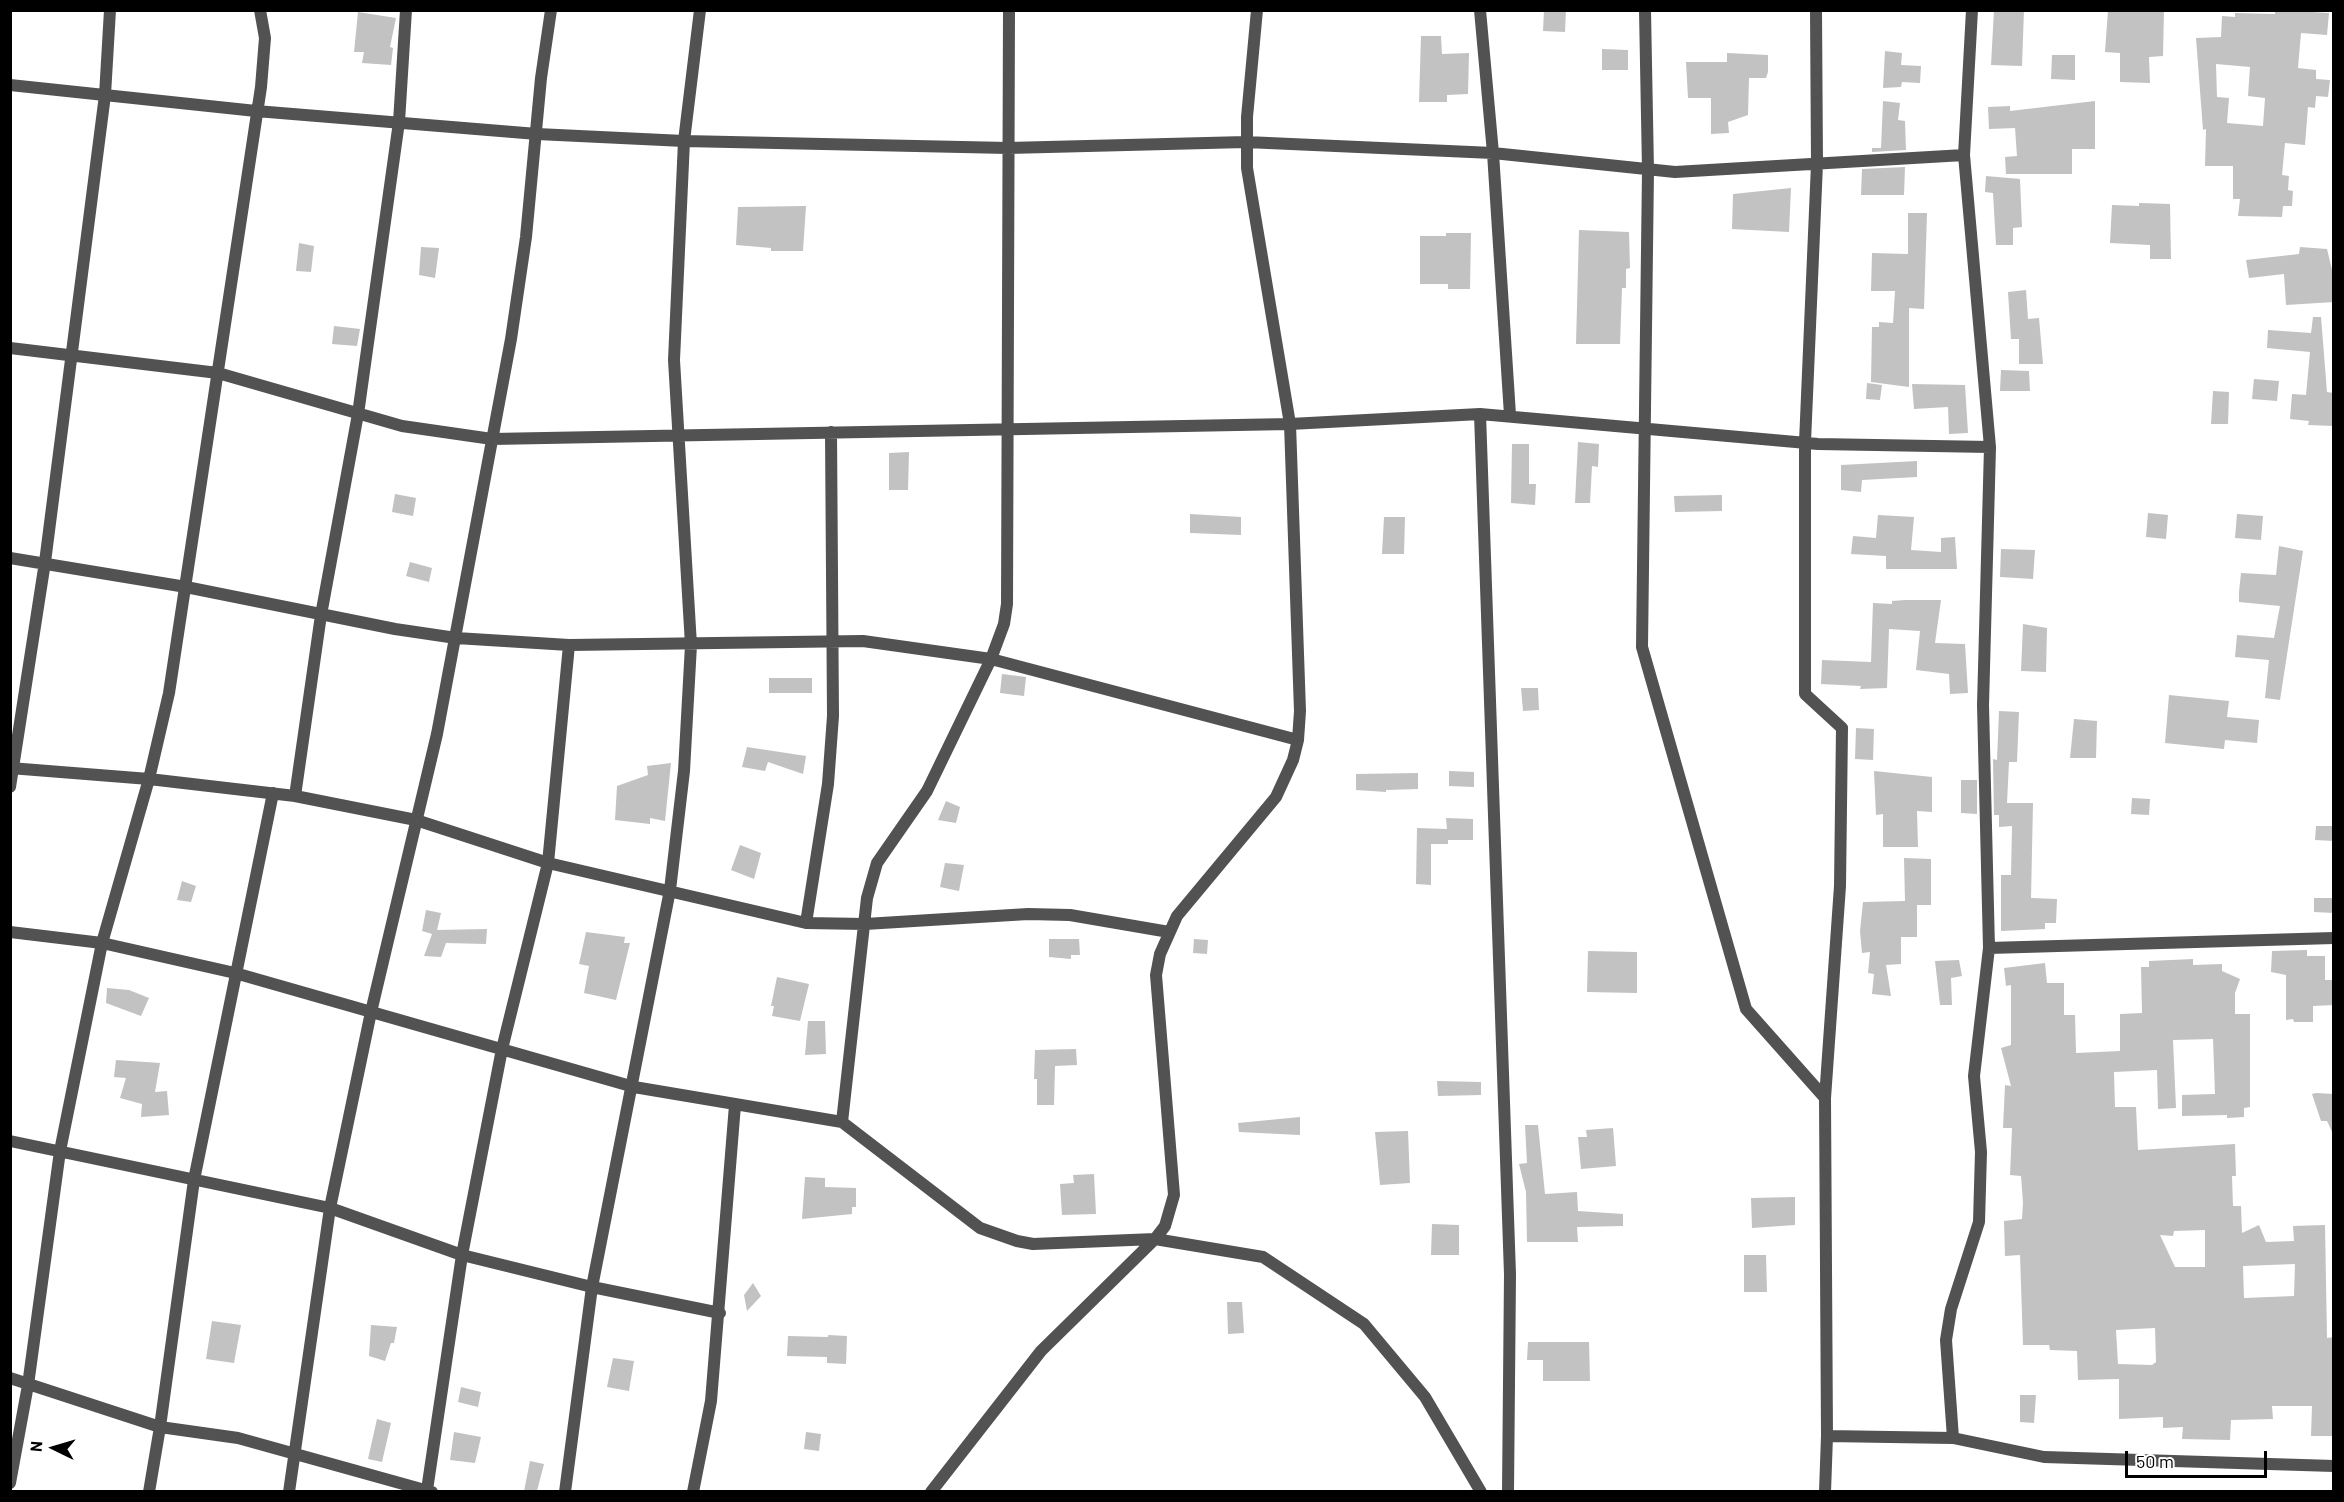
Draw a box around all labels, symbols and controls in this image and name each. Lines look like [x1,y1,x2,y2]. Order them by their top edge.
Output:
north arrow [24,1418,84,1478]
scale bar [2128,1439,2270,1477]
text: N [26,1440,45,1453]
text: 50 m [2136,1450,2174,1472]

